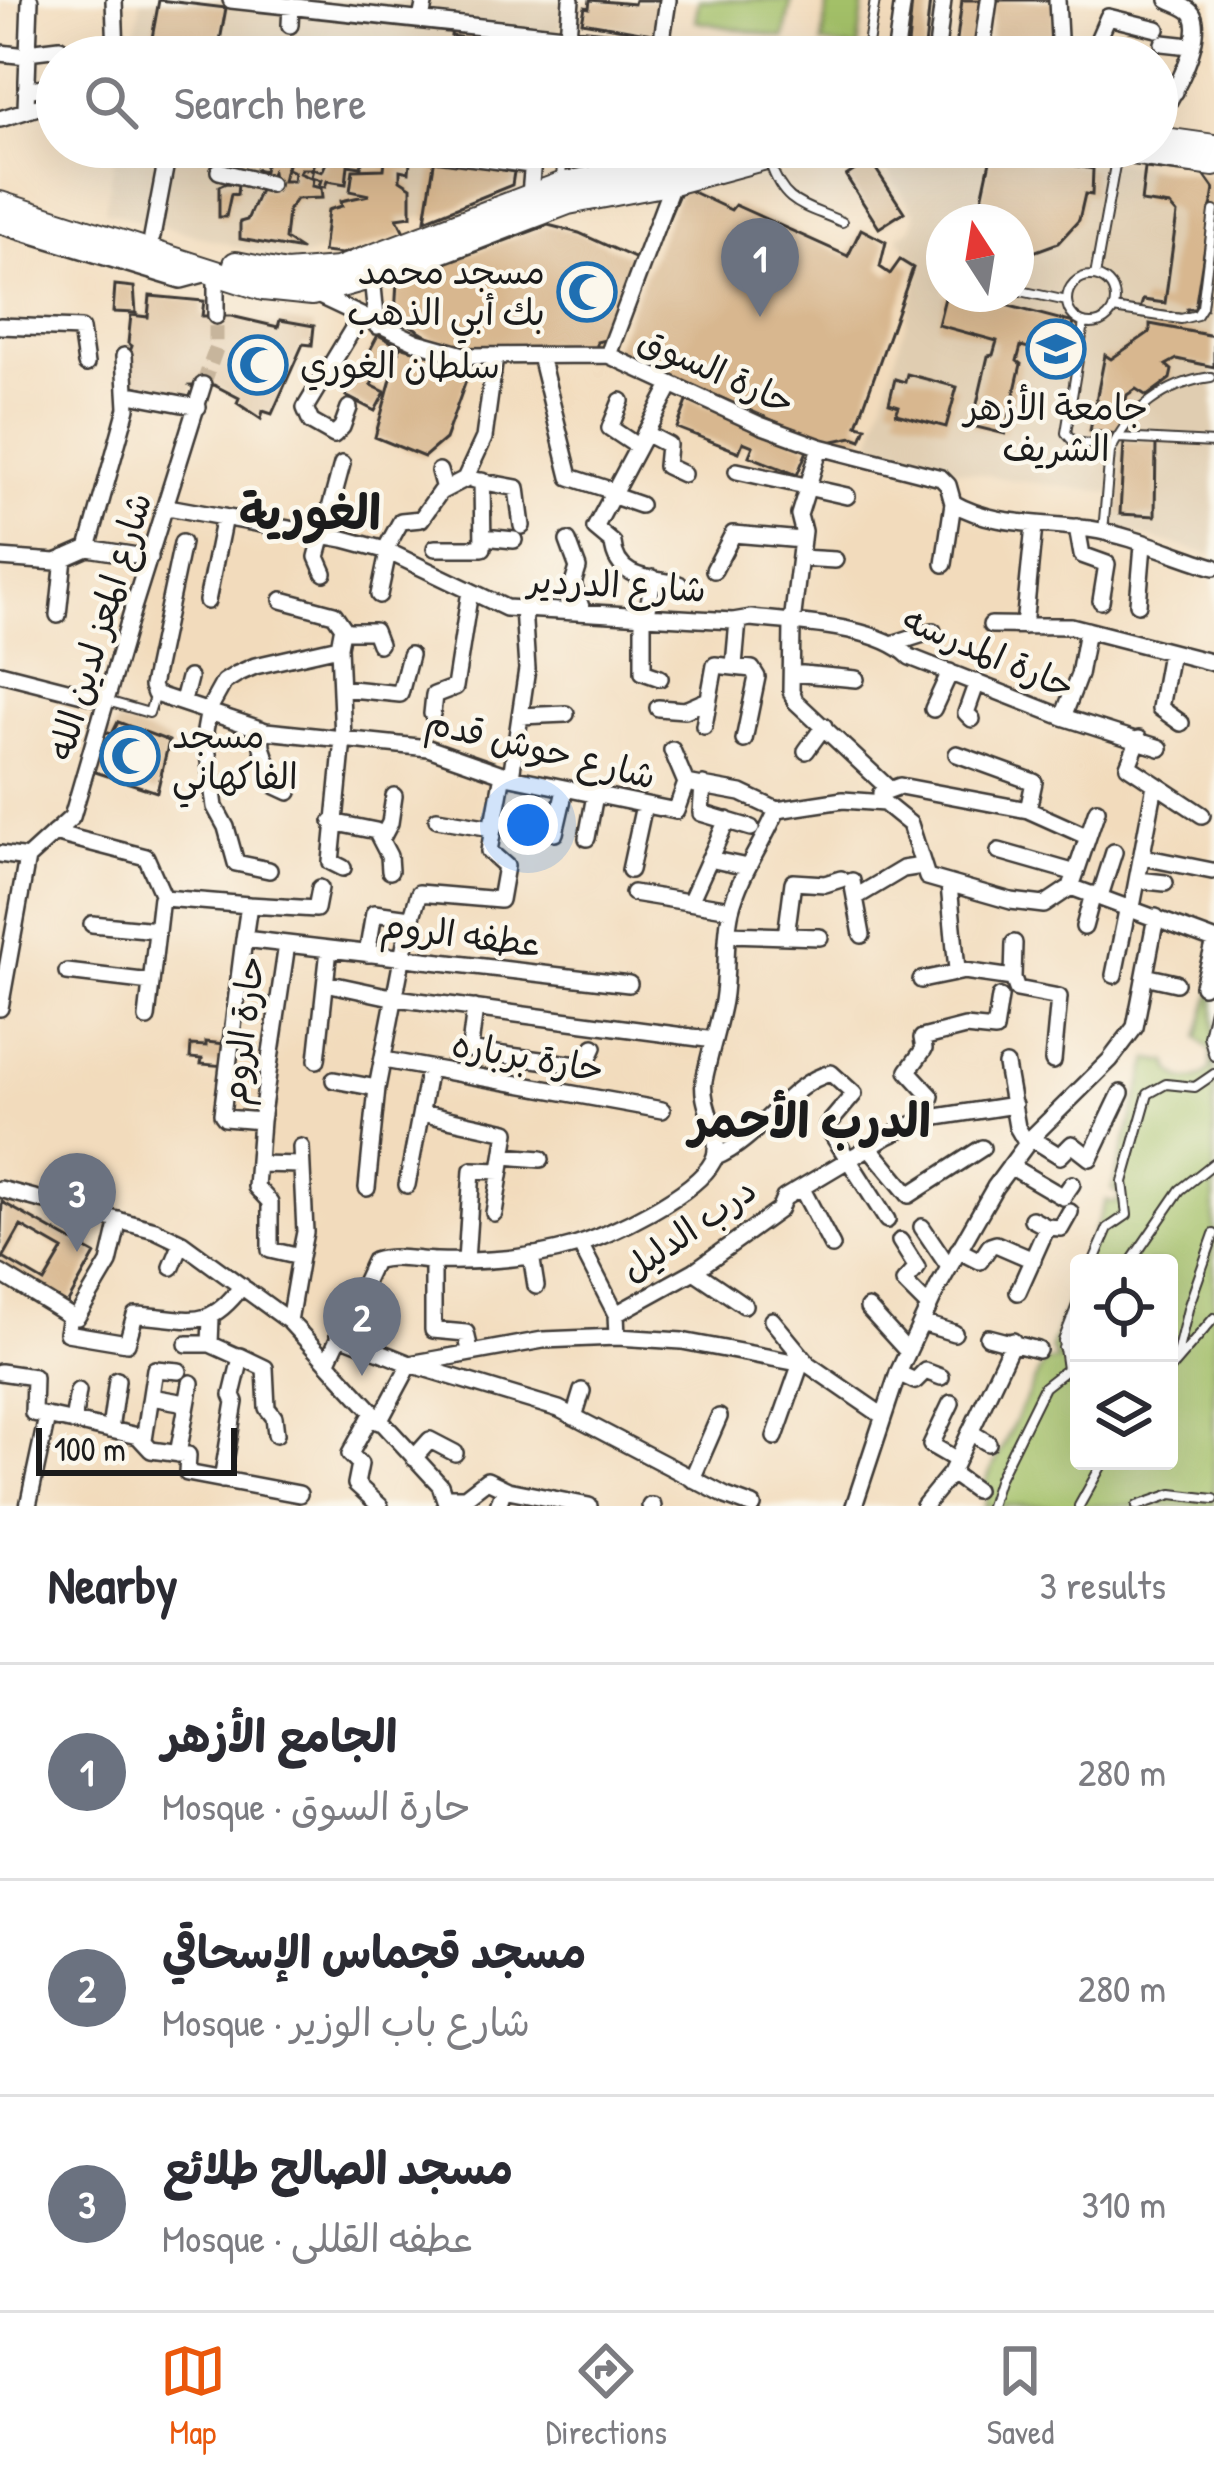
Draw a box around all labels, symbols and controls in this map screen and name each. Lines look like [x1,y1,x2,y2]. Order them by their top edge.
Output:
search box [36,36,1178,168]
icon: search [78,69,144,135]
text: Search here [174,72,366,133]
north arrow [926,204,1034,312]
pin: 1 [721,218,799,317]
place label: مسجد محمد بك أبي الذهب [347,246,545,344]
mosque icon: مسجد محمد بك أبي الذهب [556,261,618,323]
street label: حارة السوق [631,313,803,426]
school or university icon: جامعة الأزهر الشريف [1025,318,1087,380]
mosque icon: سلطان الغوري [227,334,289,396]
place label: سلطان الغوري [300,340,500,391]
place label: جامعة الأزهر الشريف [961,382,1148,472]
district label: الغورية [239,479,381,544]
street label: شارع المعز لدين الله [35,486,164,766]
street label: شارع الدردير [524,554,707,615]
street label: حارة المدرسه [896,593,1083,710]
street label: شارع حوش قدم [420,695,661,804]
place label: مسجد الفاكهاني [172,710,298,808]
mosque icon: مسجد الفاكهاني [99,725,161,787]
your location [498,795,558,855]
street label: عطفه الروم [378,899,544,973]
street label: حارة الروم [208,953,280,1108]
street label: حارة برباره [448,1018,608,1093]
district label: الدرب الأحمر [685,1087,931,1152]
pin: 3 [38,1153,116,1252]
street label: درب الدليل [610,1164,765,1293]
map controls [1070,1254,1178,1470]
button: locate [1070,1254,1178,1362]
pin: 2 [323,1277,401,1376]
button: layers [1070,1362,1178,1470]
scale bar [36,1422,237,1475]
text: 100 m [54,1427,126,1471]
text: Nearby [48,1550,178,1619]
text: 3 results [1040,1558,1166,1611]
text: الجامع الأزهر [162,1705,397,1766]
text: 1 [80,1745,94,1798]
text: 280 m [1078,1745,1166,1798]
text: Mosque · حارة السوق [162,1779,471,1832]
text: مسجد قجماس الإسحاقي [162,1921,586,1982]
text: 2 [78,1961,96,2014]
text: 280 m [1078,1961,1166,2014]
text: Mosque · شارع باب الوزير [162,1995,530,2048]
text: مسجد الصالح طلائع [162,2137,513,2198]
text: 3 [78,2177,96,2230]
text: 310 m [1081,2177,1166,2230]
text: Mosque · عطفه القللى [162,2211,473,2264]
tab: Map [160,2338,226,2454]
tab: Directions [546,2338,667,2454]
tab: Saved [987,2338,1054,2454]

